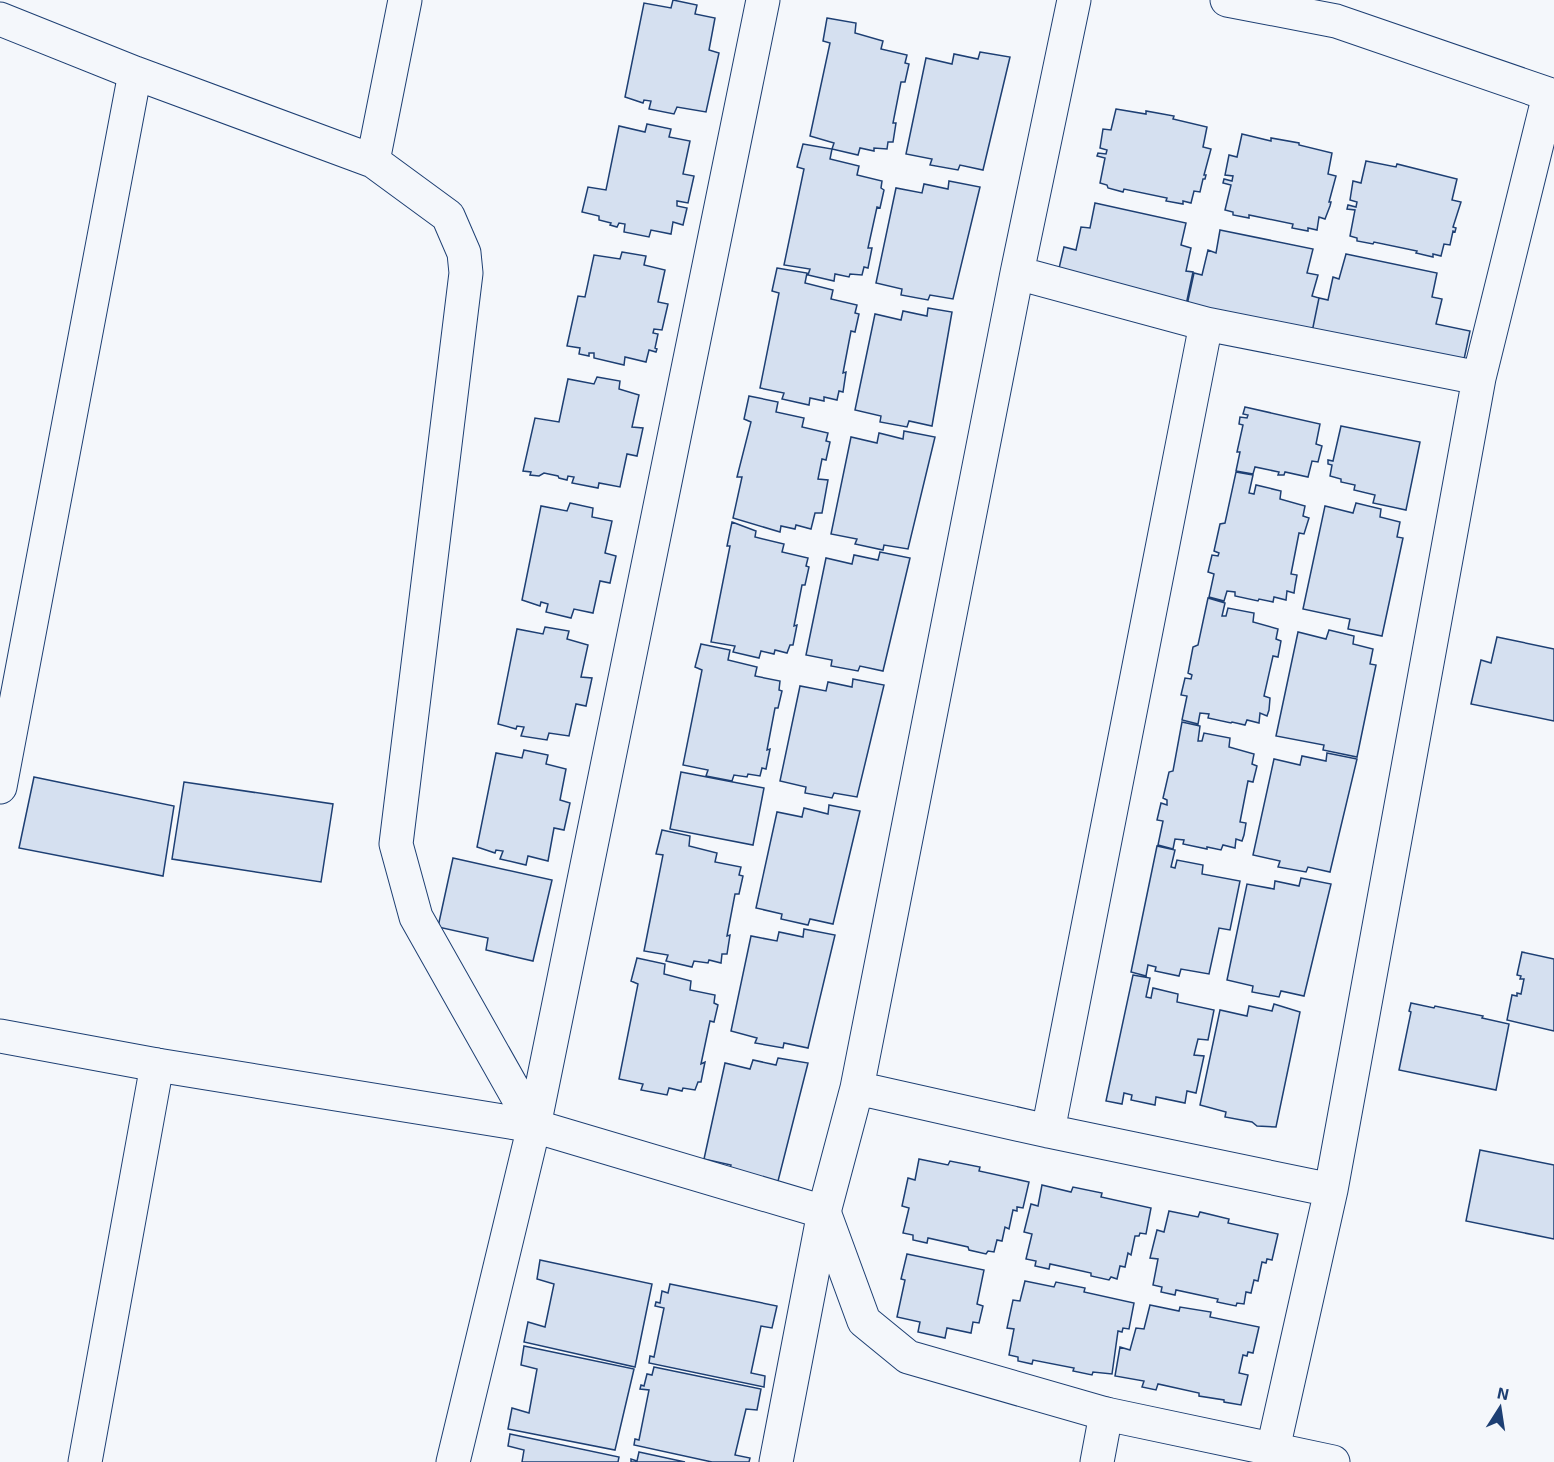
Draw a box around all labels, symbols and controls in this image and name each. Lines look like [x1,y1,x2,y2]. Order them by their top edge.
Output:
north arrow [1470,1378,1530,1438]
text: N [1496,1382,1511,1403]

